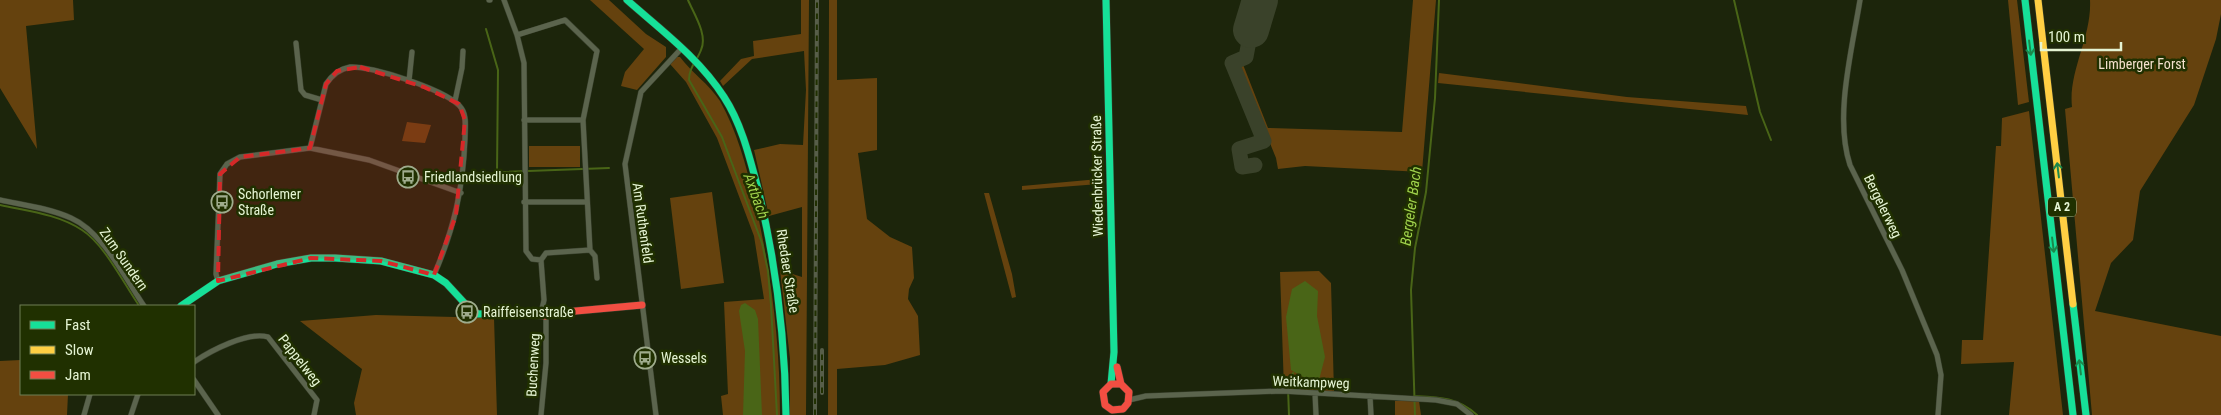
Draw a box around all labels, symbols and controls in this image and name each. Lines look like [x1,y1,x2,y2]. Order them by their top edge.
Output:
scale bar [2041,20,2121,52]
text: 100 m [2048,28,2085,46]
one-way arrow [2025,40,2035,56]
park label: Limberger Forst [2098,56,2186,72]
street label: Wiedenbrücker Straße [1088,115,1106,237]
one-way arrow [2053,163,2063,179]
bus stop icon: Friedlandsiedlung [396,165,420,189]
water label: Bergeler Bach [1397,165,1425,247]
place label: Friedlandsiedlung [424,169,522,185]
water label: Axtbach [739,170,772,221]
street label: Bergelerweg [1861,172,1905,240]
street label: Am Ruthenfeld [629,182,657,264]
place label: Schorlemer Straße [238,186,301,218]
bus stop icon: Schorlemer Straße [210,190,234,214]
road number: A 2 [2048,198,2076,216]
street label: Zum Sundern [96,224,152,294]
street label: Rhedaer Straße [773,228,803,314]
one-way arrow [2048,236,2058,252]
bus stop icon: Raiffeisenstraße [455,300,479,324]
place label: Raiffeisenstraße [483,304,574,320]
legend [20,305,195,395]
text: Fast [65,316,90,334]
street label: Pappelweg [275,331,325,389]
street label: Buchenweg [523,333,543,397]
text: Slow [65,341,94,359]
bus stop icon: Wessels [633,346,657,370]
place label: Wessels [661,350,707,366]
one-way arrow [2075,359,2085,375]
text: Jam [65,366,91,384]
street label: Weitkampweg [1272,373,1350,391]

